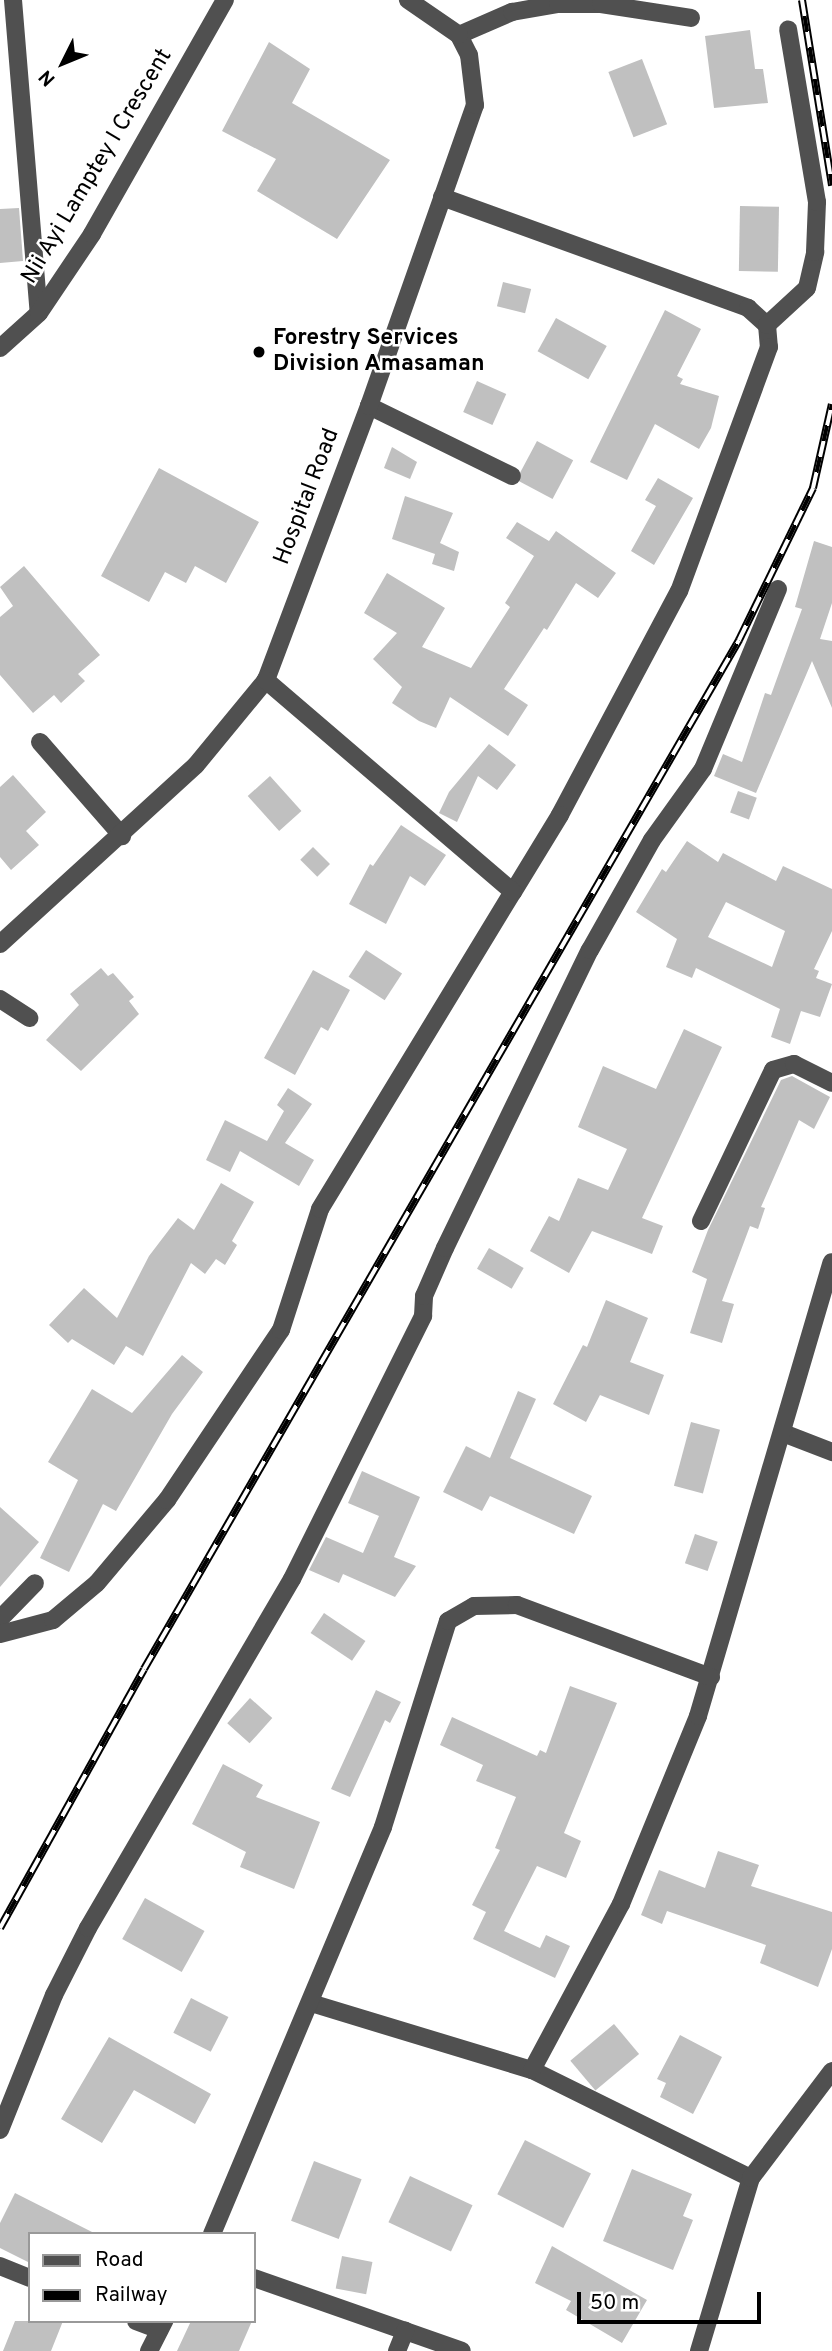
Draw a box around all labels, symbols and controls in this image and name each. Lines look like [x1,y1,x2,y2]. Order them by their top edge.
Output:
north arrow [28,28,98,98]
street label: Nii Ayi Lamptey I Crescent [17,44,179,290]
place label: Forestry Services Division Amasaman [273,325,485,379]
marker: Forestry Services Division Amasaman [251,344,267,360]
street label: Hospital Road [269,425,347,569]
legend [28,2232,256,2323]
text: Road [95,2247,144,2274]
scale bar [580,2278,764,2322]
text: Railway [95,2282,168,2309]
text: 50 m [590,2290,639,2317]

